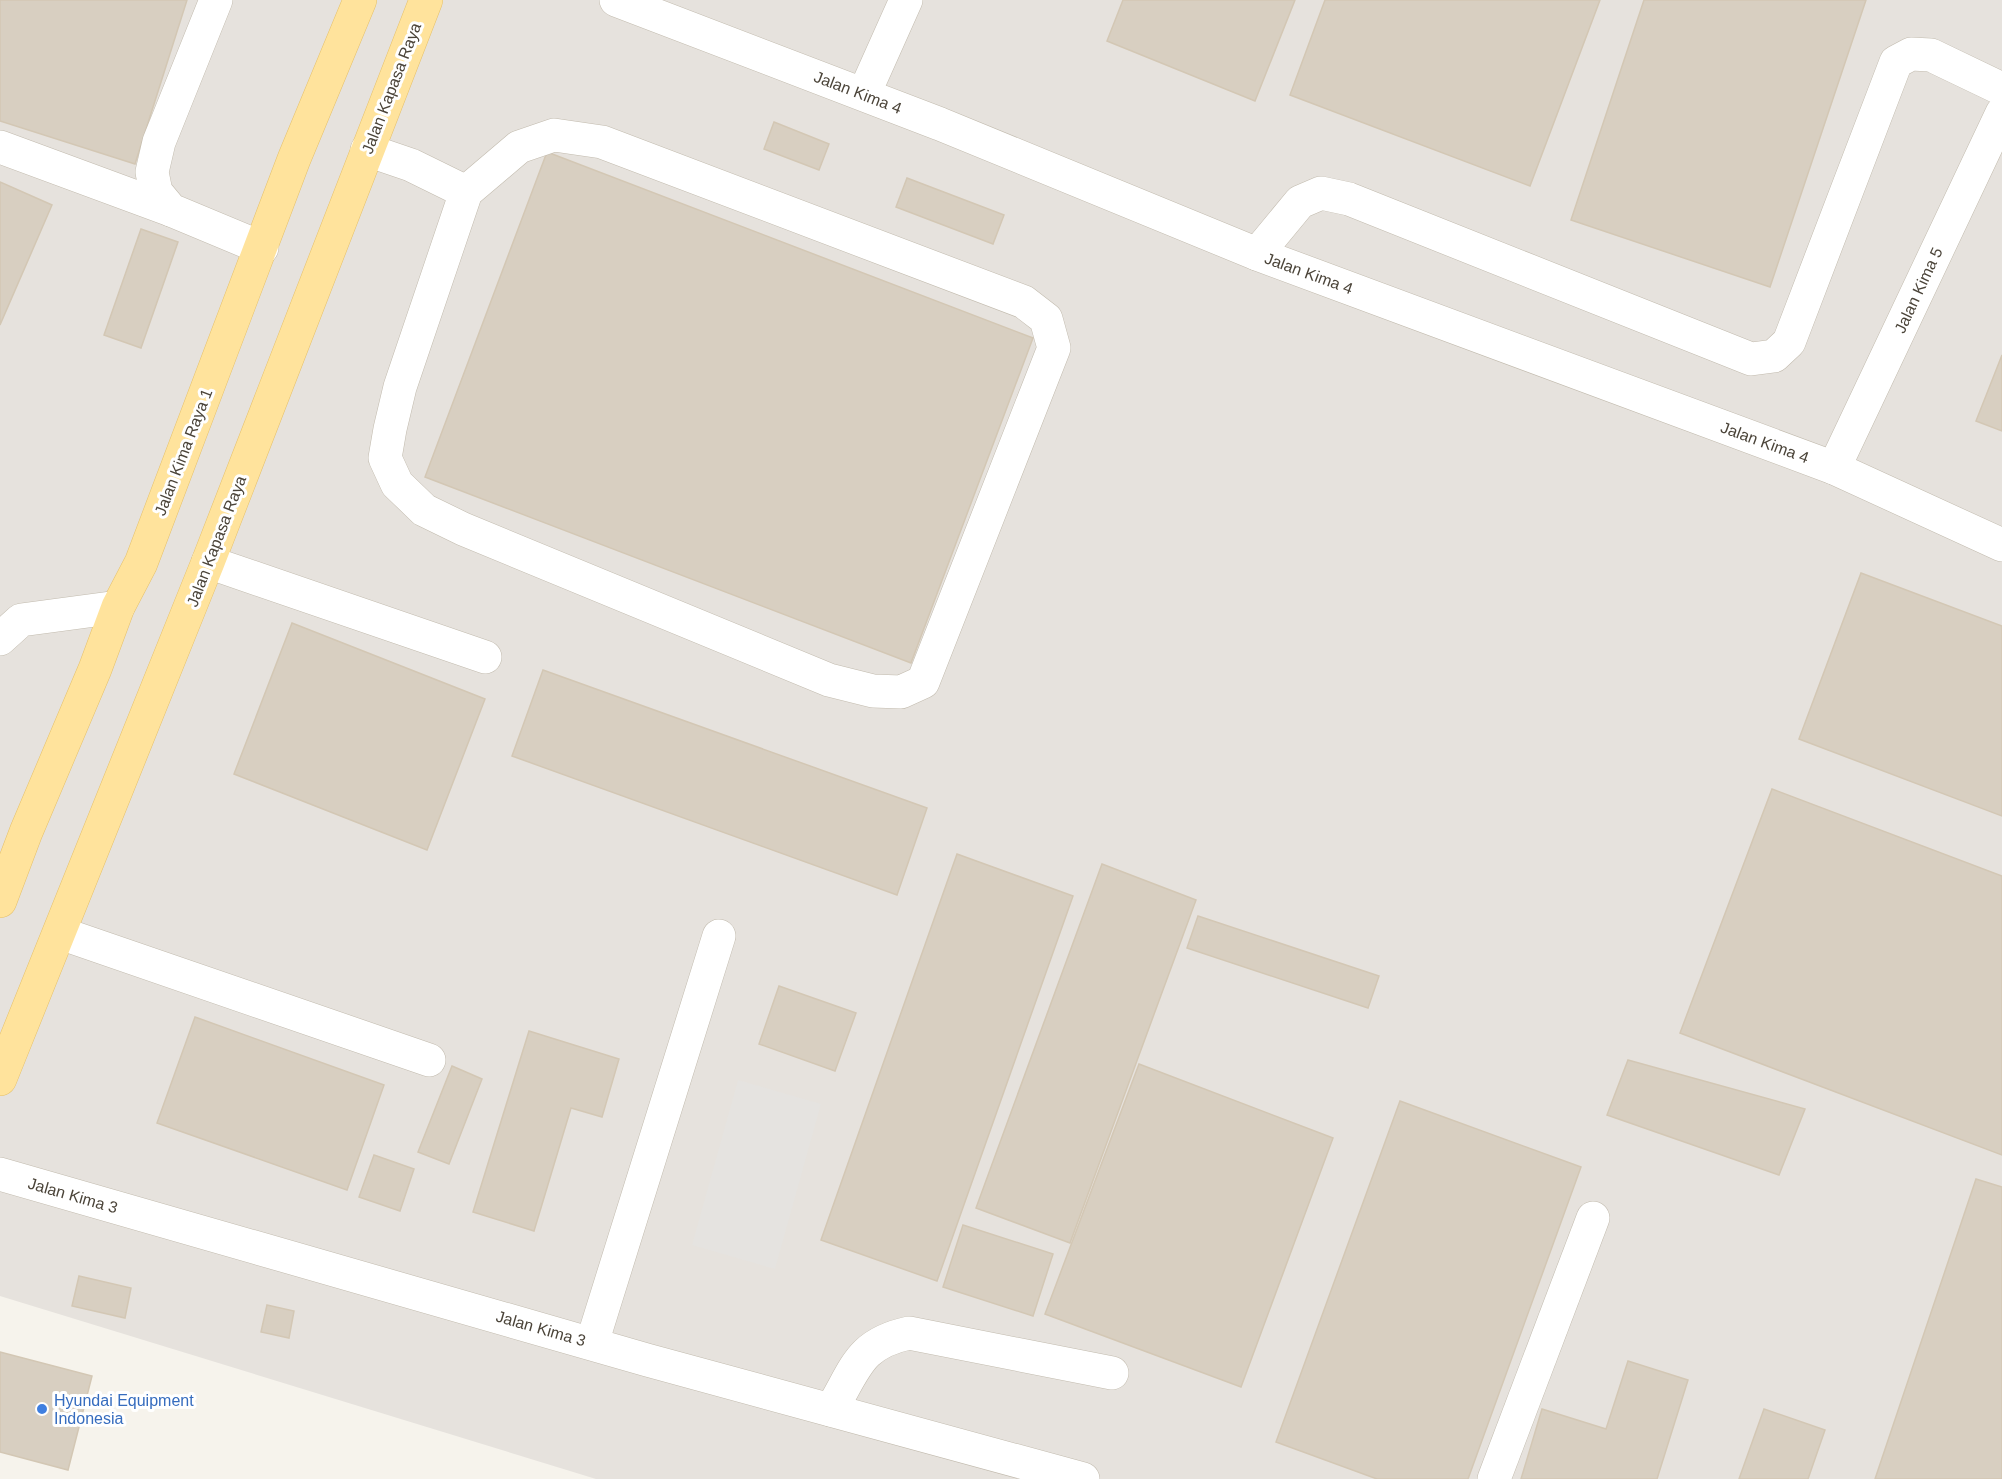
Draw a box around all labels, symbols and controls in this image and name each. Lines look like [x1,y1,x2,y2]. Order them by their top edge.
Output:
street label: Jalan Kapasa Raya [359,20,424,156]
street label: Jalan Kima 4 [812,68,904,117]
street label: Jalan Kima 5 [1891,245,1946,336]
street label: Jalan Kima 4 [1262,250,1355,297]
street label: Jalan Kima Raya 1 [151,386,215,518]
street label: Jalan Kima 4 [1718,419,1811,466]
street label: Jalan Kapasa Raya [184,473,249,609]
street label: Jalan Kima 3 [26,1175,120,1216]
street label: Jalan Kima 3 [494,1308,588,1349]
place label: Hyundai Equipment Indonesia [54,1392,194,1427]
marker: Hyundai Equipment Indonesia [35,1402,49,1416]

